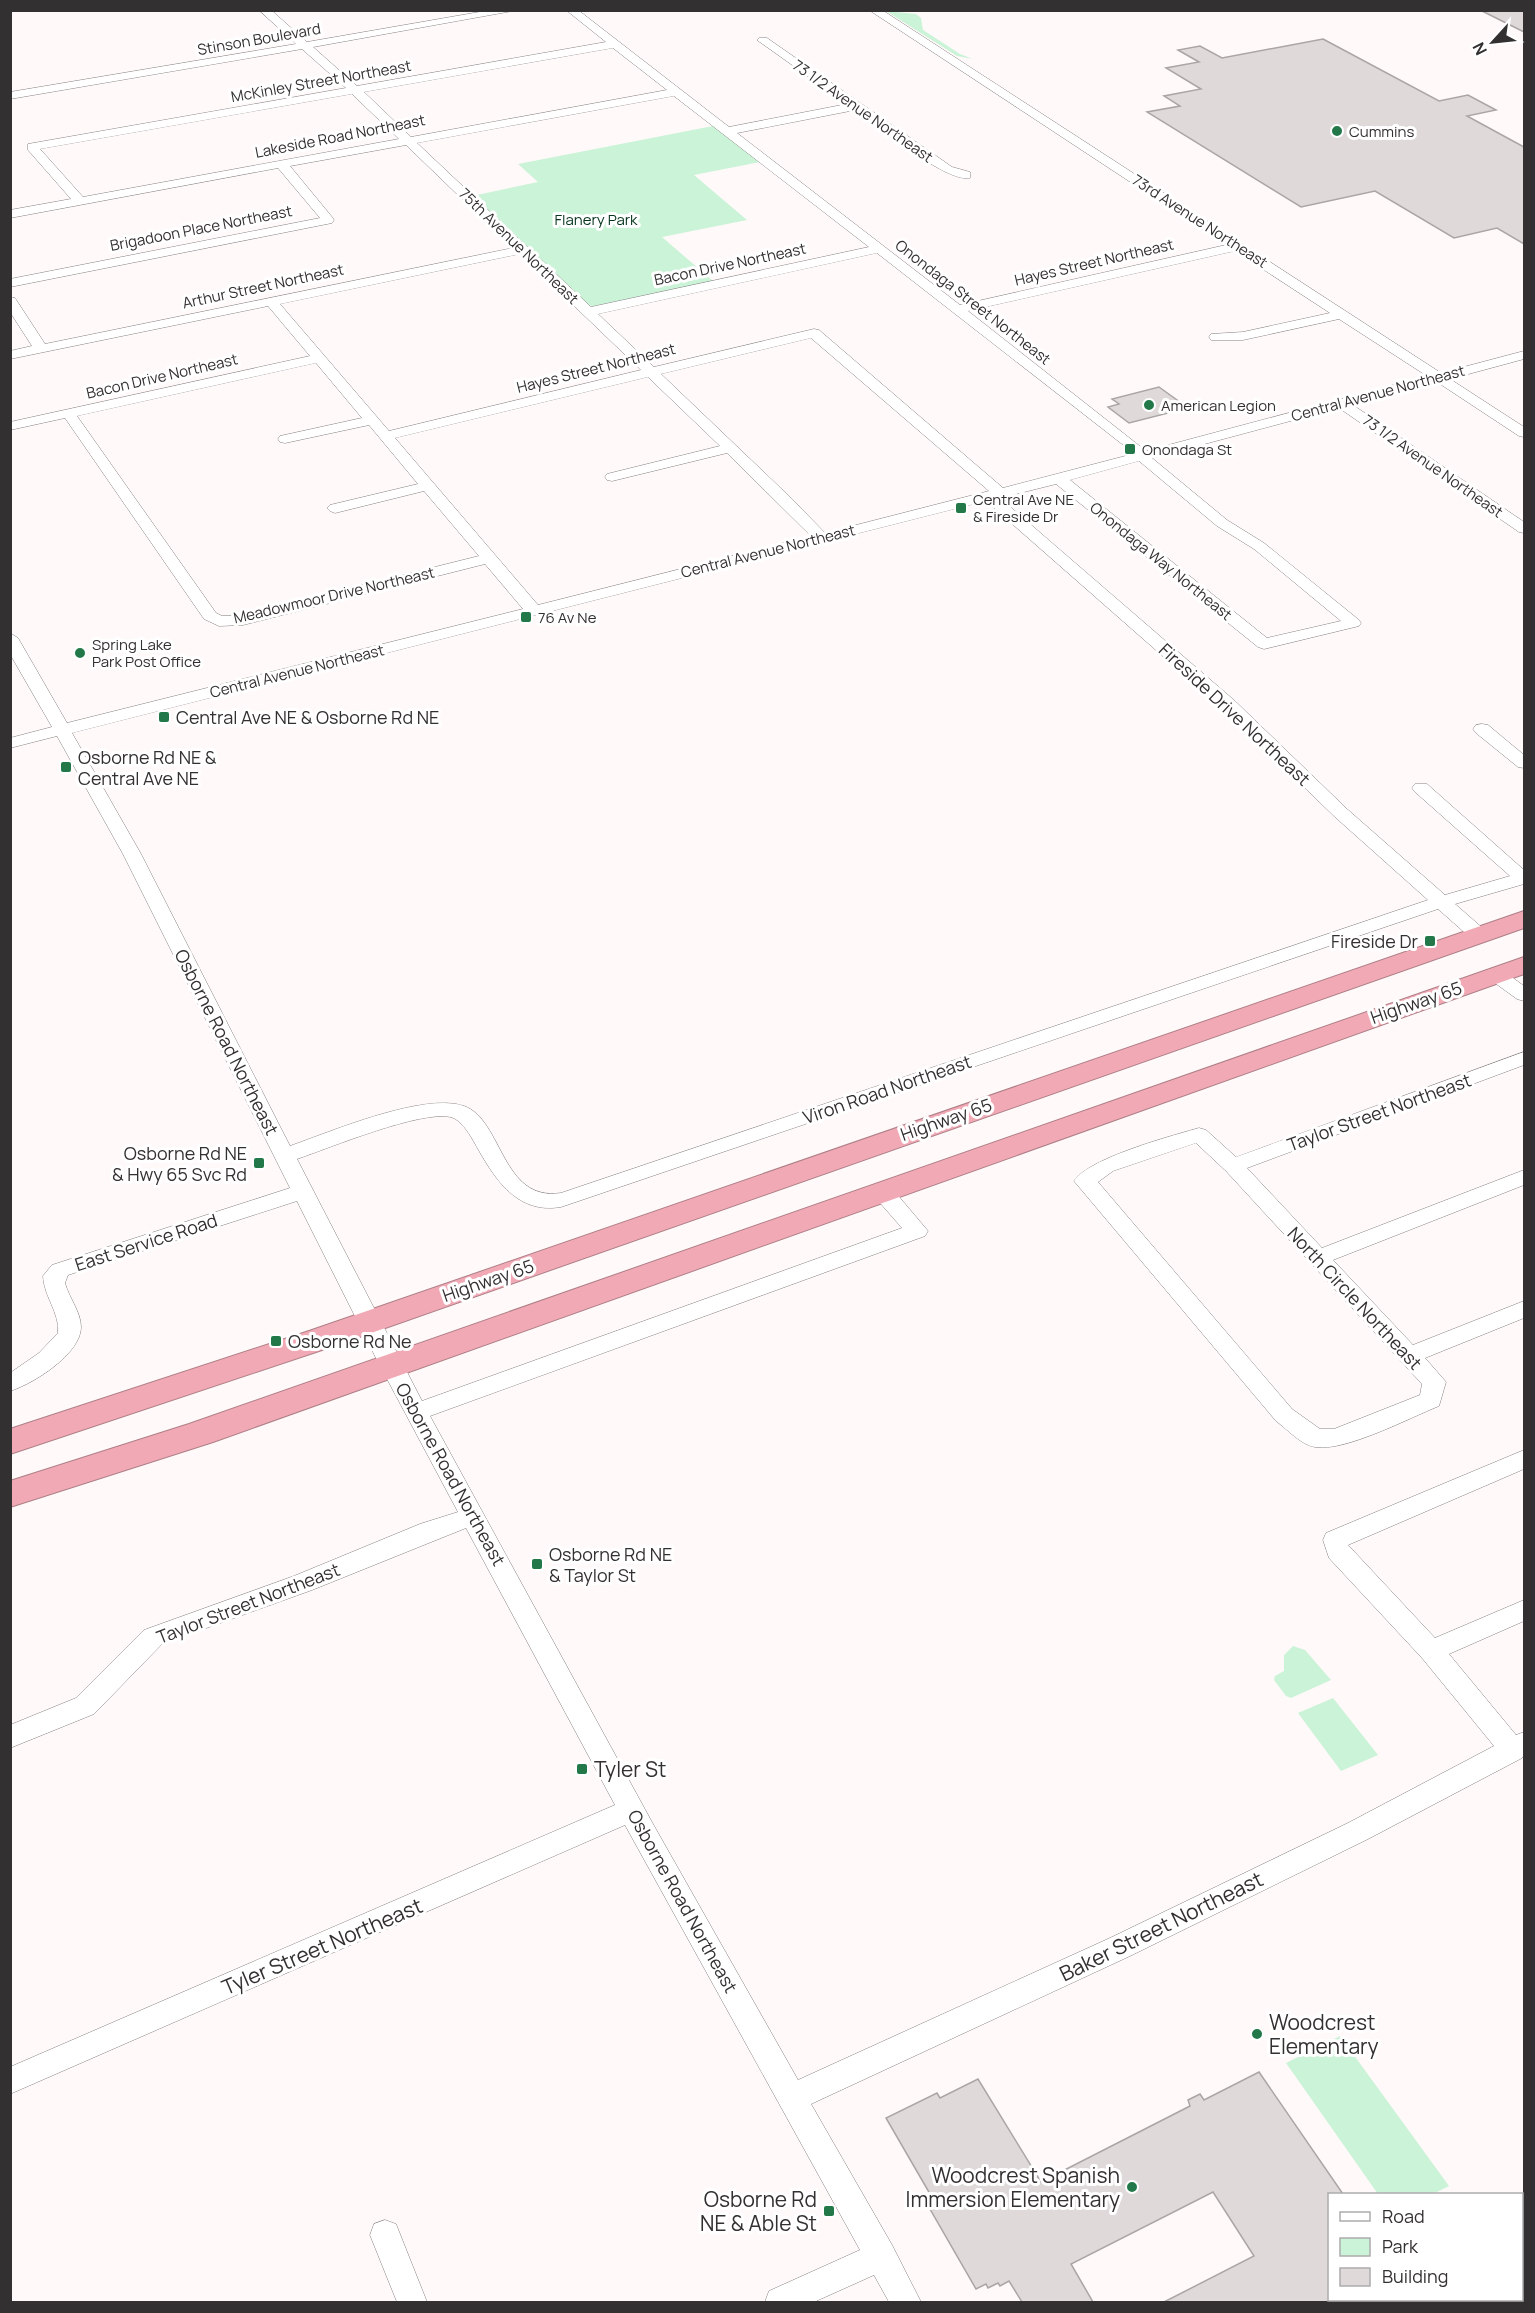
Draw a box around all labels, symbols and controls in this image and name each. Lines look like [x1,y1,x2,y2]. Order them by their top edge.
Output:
north arrow [1463,12,1523,72]
street label: Stinson Boulevard [196,18,322,60]
text: N [1467,39,1492,59]
street label: McKinley Street Northeast [229,55,413,107]
street label: 73 1/2 Avenue Northeast [789,55,937,167]
street label: Lakeside Road Northeast [253,109,427,163]
place label: Cummins [1349,121,1414,142]
marker: Cummins [1330,124,1344,138]
street label: 73rd Avenue Northeast [1128,169,1272,273]
street label: 75th Avenue Northeast [455,183,583,309]
street label: Brigadoon Place Northeast [108,200,294,256]
park label: Flanery Park [554,209,638,230]
street label: Hayes Street Northeast [1012,233,1176,291]
street label: Onondaga Street Northeast [891,235,1055,369]
street label: Bacon Drive Northeast [652,238,808,290]
street label: Arthur Street Northeast [180,259,346,313]
street label: Hayes Street Northeast [514,338,678,398]
street label: Bacon Drive Northeast [84,348,240,404]
street label: Central Avenue Northeast [1289,360,1467,426]
place label: American Legion [1161,395,1276,416]
marker: American Legion [1142,398,1156,412]
street label: 73 1/2 Avenue Northeast [1359,410,1507,522]
place label: Onondaga St [1142,439,1232,460]
marker: Onondaga St [1123,442,1137,456]
place label: Central Ave NE & Fireside Dr [973,489,1074,527]
street label: Onondaga Way Northeast [1085,497,1237,625]
marker: Central Ave NE & Fireside Dr [954,501,968,515]
street label: Central Avenue Northeast [679,519,857,583]
street label: Meadowmoor Drive Northeast [231,562,437,628]
place label: 76 Av Ne [538,607,597,628]
marker: 76 Av Ne [519,610,533,624]
place label: Spring Lake Park Post Office [92,634,201,672]
street label: Fireside Drive Northeast [1154,638,1316,790]
street label: Central Avenue Northeast [208,639,386,703]
marker: Spring Lake Park Post Office [73,646,87,660]
place label: Central Ave NE & Osborne Rd NE [176,705,439,729]
marker: Central Ave NE & Osborne Rd NE [157,710,171,724]
place label: Osborne Rd NE & Central Ave NE [78,745,217,790]
marker: Osborne Rd NE & Central Ave NE [59,760,73,774]
place label: Fireside Dr [1331,929,1418,953]
marker: Fireside Dr [1423,934,1437,948]
street label: Osborne Road Northeast [170,945,284,1139]
street label: Highway 65 [1367,975,1465,1029]
street label: Viron Road Northeast [800,1049,974,1129]
street label: Taylor Street Northeast [1284,1068,1474,1156]
street label: Highway 65 [897,1092,995,1146]
place label: Osborne Rd NE & Hwy 65 Svc Rd [112,1141,247,1186]
marker: Osborne Rd NE & Hwy 65 Svc Rd [252,1156,266,1170]
street label: East Service Road [72,1208,220,1276]
street label: North Circle Northeast [1283,1222,1427,1374]
street label: Highway 65 [439,1253,537,1307]
place label: Osborne Rd Ne [288,1329,411,1353]
marker: Osborne Rd Ne [269,1334,283,1348]
street label: Osborne Road Northeast [391,1378,511,1570]
place label: Osborne Rd NE & Taylor St [549,1542,672,1587]
street label: Taylor Street Northeast [153,1557,343,1649]
marker: Osborne Rd NE & Taylor St [530,1557,544,1571]
place label: Tyler St [594,1755,666,1783]
marker: Tyler St [575,1762,589,1776]
street label: Osborne Road Northeast [623,1805,743,1997]
street label: Baker Street Northeast [1055,1865,1267,1987]
street label: Tyler Street Northeast [217,1891,427,2001]
place label: Woodcrest Elementary [1269,2008,1379,2060]
marker: Woodcrest Elementary [1250,2027,1264,2041]
place label: Woodcrest Spanish Immersion Elementary [906,2161,1120,2213]
marker: Woodcrest Spanish Immersion Elementary [1125,2180,1139,2194]
place label: Osborne Rd NE & Able St [700,2185,817,2237]
legend [1328,2193,1523,2301]
marker: Osborne Rd NE & Able St [822,2204,836,2218]
text: Road [1382,2204,1425,2228]
text: Park [1382,2234,1419,2258]
text: Building [1382,2264,1448,2288]

